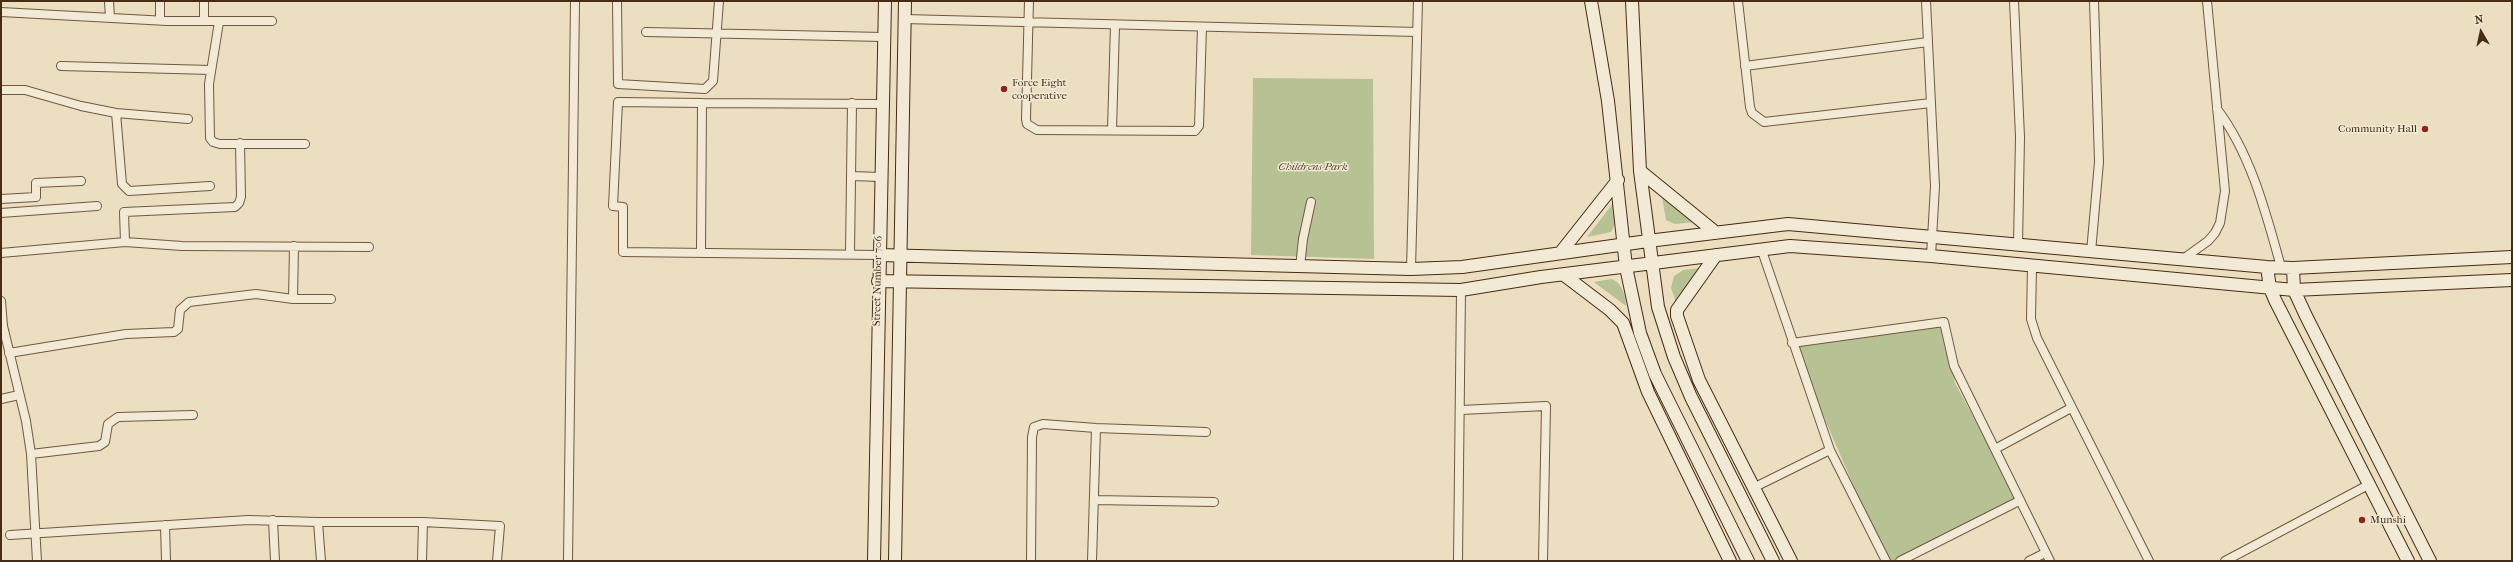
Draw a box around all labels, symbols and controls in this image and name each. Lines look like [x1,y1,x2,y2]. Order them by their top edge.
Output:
north arrow [2461,12,2501,52]
text: N [2474,13,2484,27]
place label: Force Eight cooperative [1012,76,1067,102]
marker: Force Eight cooperative [999,84,1009,94]
place label: Community Hall [2338,122,2417,136]
marker: Community Hall [2420,124,2430,134]
park label: Childrens Park [1278,160,1348,174]
street label: Street Number 706 [871,236,885,326]
place label: Munshi [2370,513,2406,527]
marker: Munshi [2357,515,2367,525]

